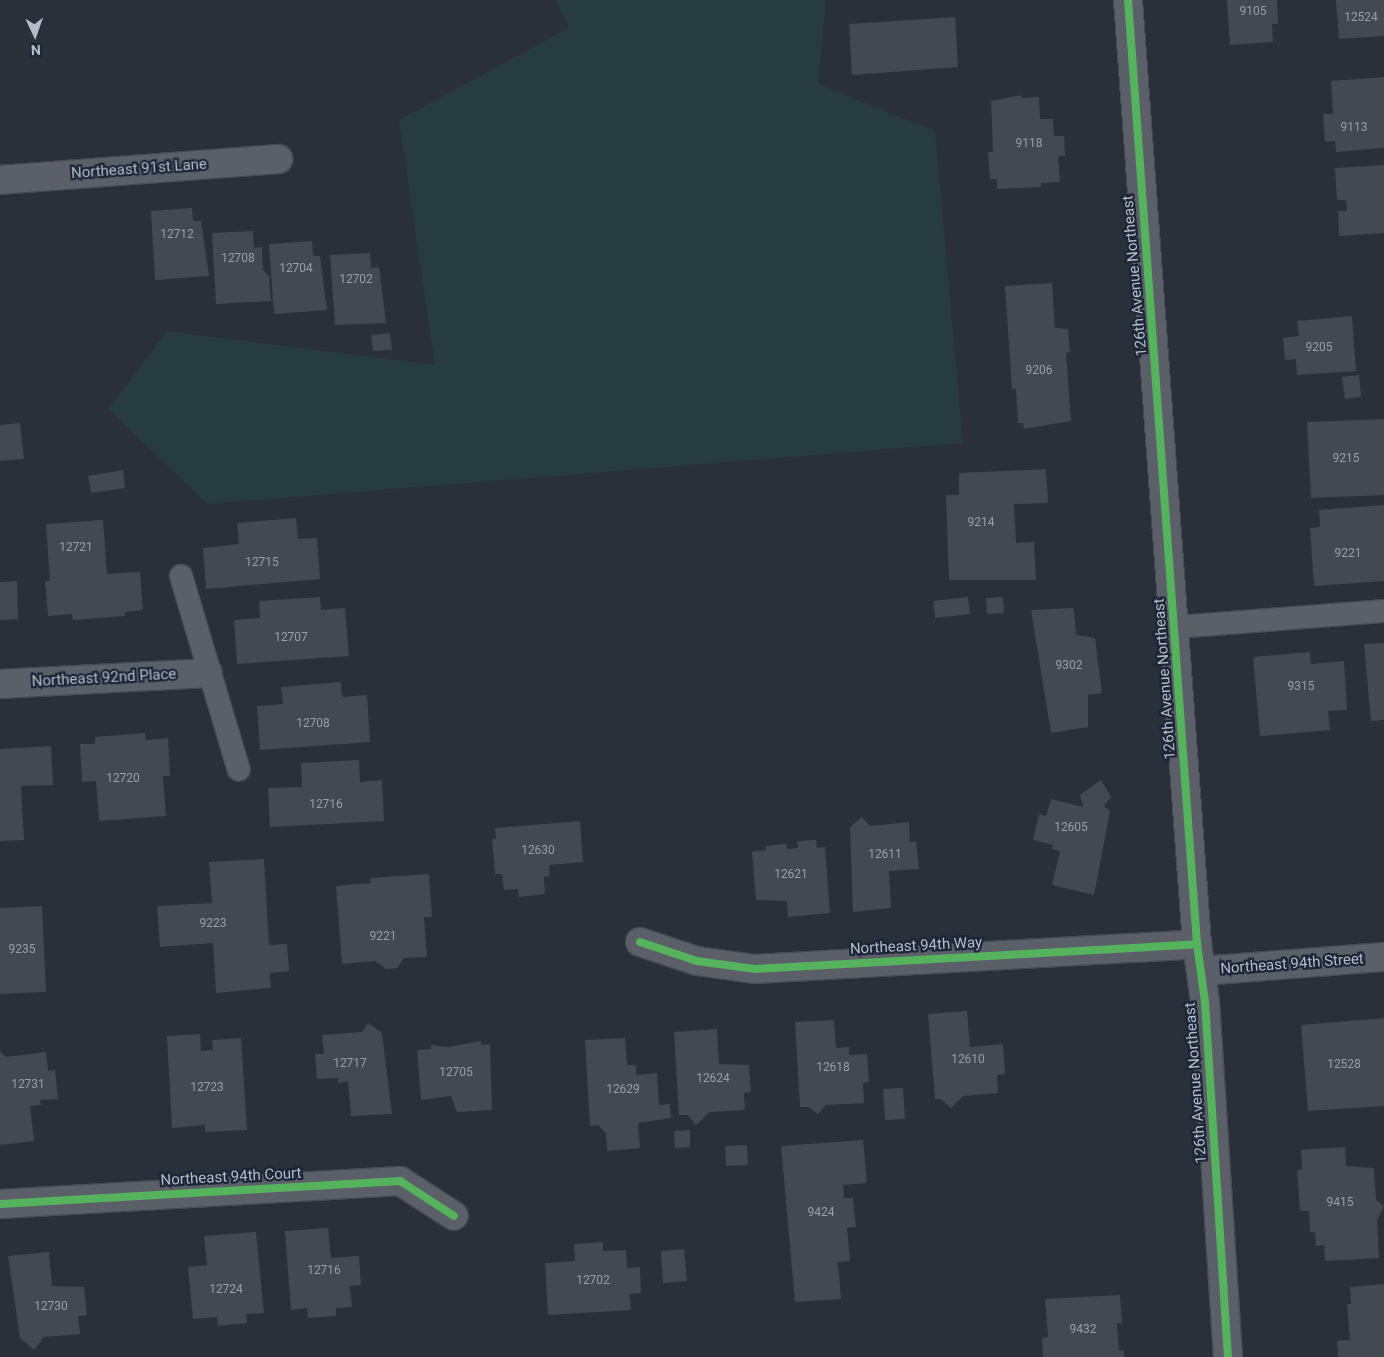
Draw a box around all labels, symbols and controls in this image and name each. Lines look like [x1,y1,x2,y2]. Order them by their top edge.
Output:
house number: 9105 [1240,5,1266,19]
north arrow [10,10,60,60]
house number: 12524 [1344,11,1378,25]
text: N [30,42,41,58]
house number: 9113 [1341,121,1367,135]
house number: 9118 [1016,137,1042,151]
street label: Northeast 91st Lane [71,155,207,183]
street label: 126th Avenue Northeast [1119,195,1151,357]
house number: 12712 [160,228,194,242]
house number: 12708 [221,252,255,266]
house number: 12704 [279,262,313,276]
house number: 12702 [339,273,373,287]
house number: 9205 [1306,341,1332,355]
house number: 9206 [1026,364,1052,378]
house number: 9215 [1333,452,1359,466]
house number: 9214 [968,516,994,530]
house number: 12721 [59,541,93,555]
house number: 9221 [1335,547,1361,561]
house number: 12715 [245,556,279,570]
street label: 126th Avenue Northeast [1150,598,1180,760]
house number: 12707 [274,631,308,645]
house number: 9302 [1056,659,1082,673]
street label: Northeast 92nd Place [31,665,177,691]
house number: 9315 [1288,680,1314,694]
house number: 12708 [296,717,330,731]
house number: 12720 [106,772,140,786]
house number: 12716 [309,798,343,812]
house number: 12605 [1054,821,1088,835]
house number: 12630 [521,844,555,858]
house number: 12611 [868,848,902,862]
house number: 12621 [774,868,808,882]
house number: 9223 [200,917,226,931]
house number: 9221 [370,930,396,944]
street label: Northeast 94th Way [849,934,983,958]
house number: 9235 [9,943,35,957]
street label: Northeast 94th Street [1220,950,1364,978]
street label: 126th Avenue Northeast [1181,1002,1211,1164]
house number: 12610 [951,1053,985,1067]
house number: 12717 [333,1057,367,1071]
house number: 12528 [1327,1058,1361,1072]
house number: 12618 [816,1061,850,1075]
house number: 12705 [439,1066,473,1080]
house number: 12624 [696,1072,730,1086]
house number: 12731 [11,1078,45,1092]
house number: 12723 [190,1081,224,1095]
house number: 12629 [606,1083,640,1097]
street label: Northeast 94th Court [160,1164,302,1190]
house number: 9415 [1327,1196,1353,1210]
house number: 9424 [808,1206,834,1220]
house number: 12716 [307,1264,341,1278]
house number: 12702 [576,1274,610,1288]
house number: 12724 [209,1283,243,1297]
house number: 12730 [34,1300,68,1314]
house number: 9432 [1070,1323,1096,1337]

